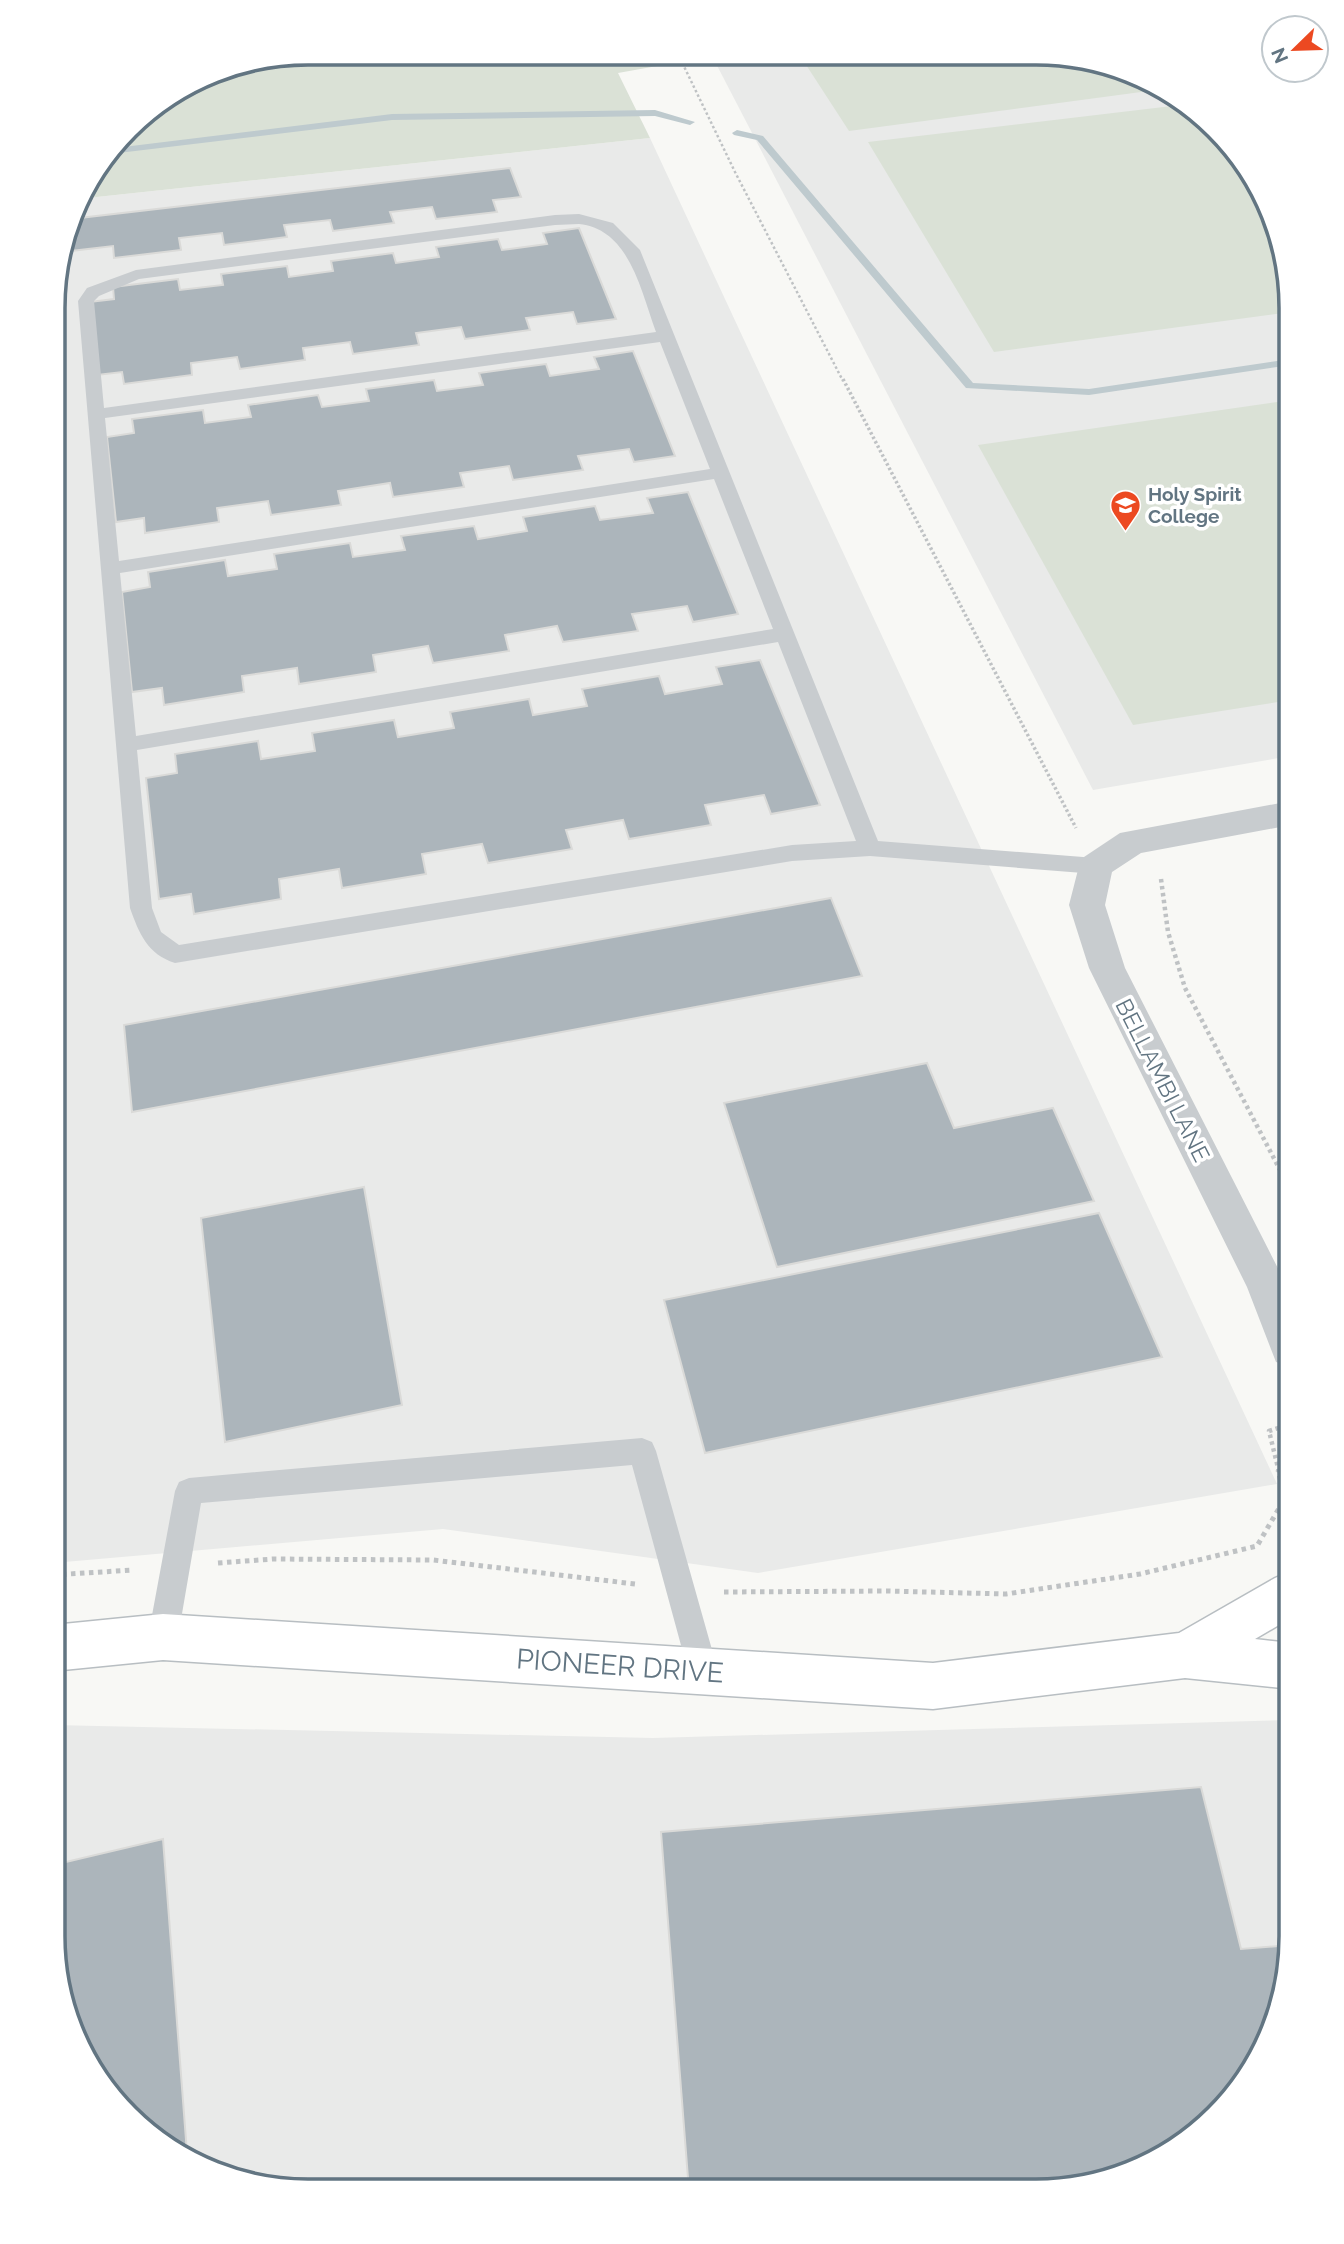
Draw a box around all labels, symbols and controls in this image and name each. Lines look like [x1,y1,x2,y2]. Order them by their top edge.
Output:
north arrow [1260,14,1330,84]
text: N [1266,45,1292,67]
place label: Holy Spirit College [1148,483,1242,527]
school or university icon: Holy Spirit College [1108,488,1142,532]
street label: BELLAMBI LANE [1110,994,1216,1166]
street label: PIONEER DRIVE [515,1642,725,1690]

